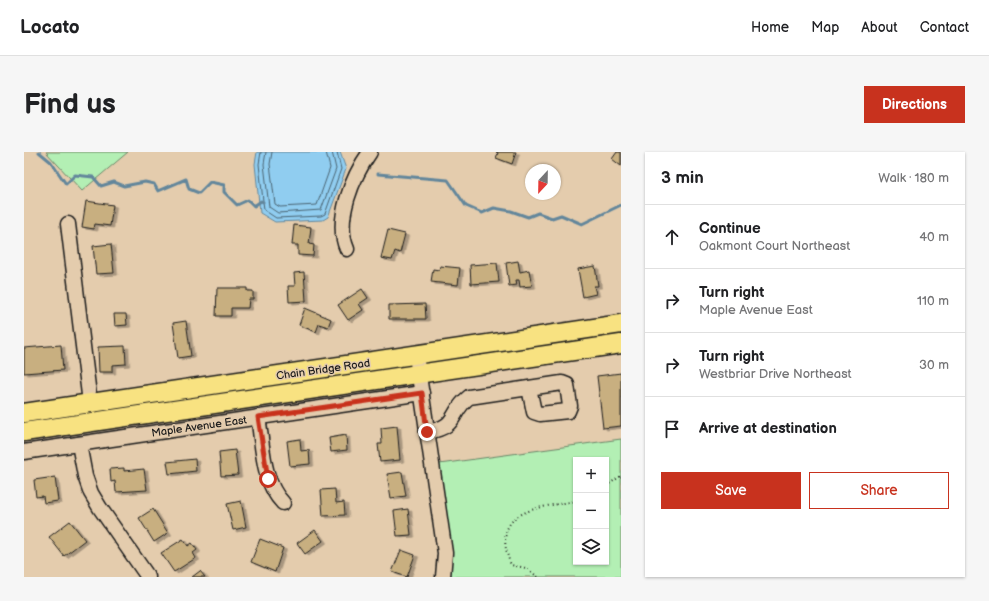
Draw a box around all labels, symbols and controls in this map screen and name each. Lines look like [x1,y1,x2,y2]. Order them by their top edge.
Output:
text: Locato [20,16,80,39]
text: Home [751,19,789,36]
text: Map [811,19,839,36]
text: About [861,19,898,36]
text: Contact [920,19,969,36]
button: Directions [864,86,965,123]
text: Find us [24,88,116,121]
north arrow [525,164,561,200]
text: 3 min [661,168,704,188]
text: Walk · 180 m [878,170,949,186]
text: Continue [699,219,761,238]
icon: ahead [661,226,683,248]
text: 40 m [919,229,949,245]
text: Oakmont Court Northeast [699,238,850,254]
text: Turn right [699,283,764,302]
icon: right [661,290,683,312]
text: 110 m [917,293,949,309]
text: Maple Avenue East [699,302,813,318]
text: Turn right [699,347,764,366]
icon: right [661,354,683,376]
street label: Chain Bridge Road [275,356,371,383]
text: 30 m [919,357,949,373]
text: Westbriar Drive Northeast [699,366,852,382]
street label: Maple Avenue East [151,413,248,440]
icon: arrive [661,418,683,440]
text: Arrive at destination [699,419,837,438]
route end [418,423,436,441]
map controls [573,457,609,565]
button: + [573,457,609,493]
route start [259,470,277,488]
button: Save [661,472,801,509]
button: Share [809,472,949,509]
button: − [573,493,609,529]
button: layers [573,529,609,565]

